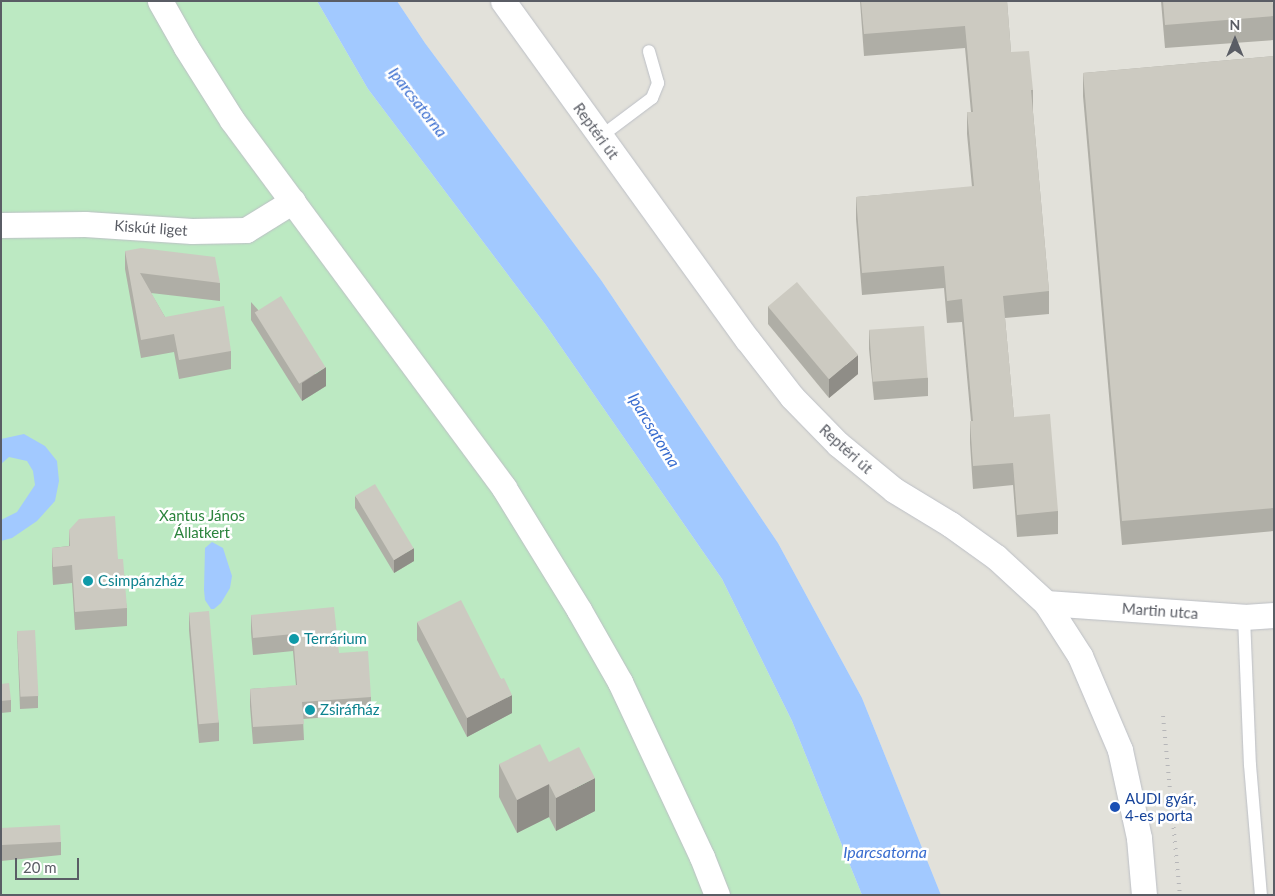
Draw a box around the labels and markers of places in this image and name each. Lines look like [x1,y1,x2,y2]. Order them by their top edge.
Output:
place label: Csimpánzház [98,572,184,590]
marker: Csimpánzház [82,575,94,587]
place label: Terrárium [304,630,367,648]
marker: Terrárium [288,633,300,645]
place label: Zsiráfház [320,701,380,719]
marker: Zsiráfház [304,704,316,716]
place label: AUDI gyár, 4-es porta [1125,789,1196,824]
marker: AUDI gyár, 4-es porta [1109,801,1121,813]

